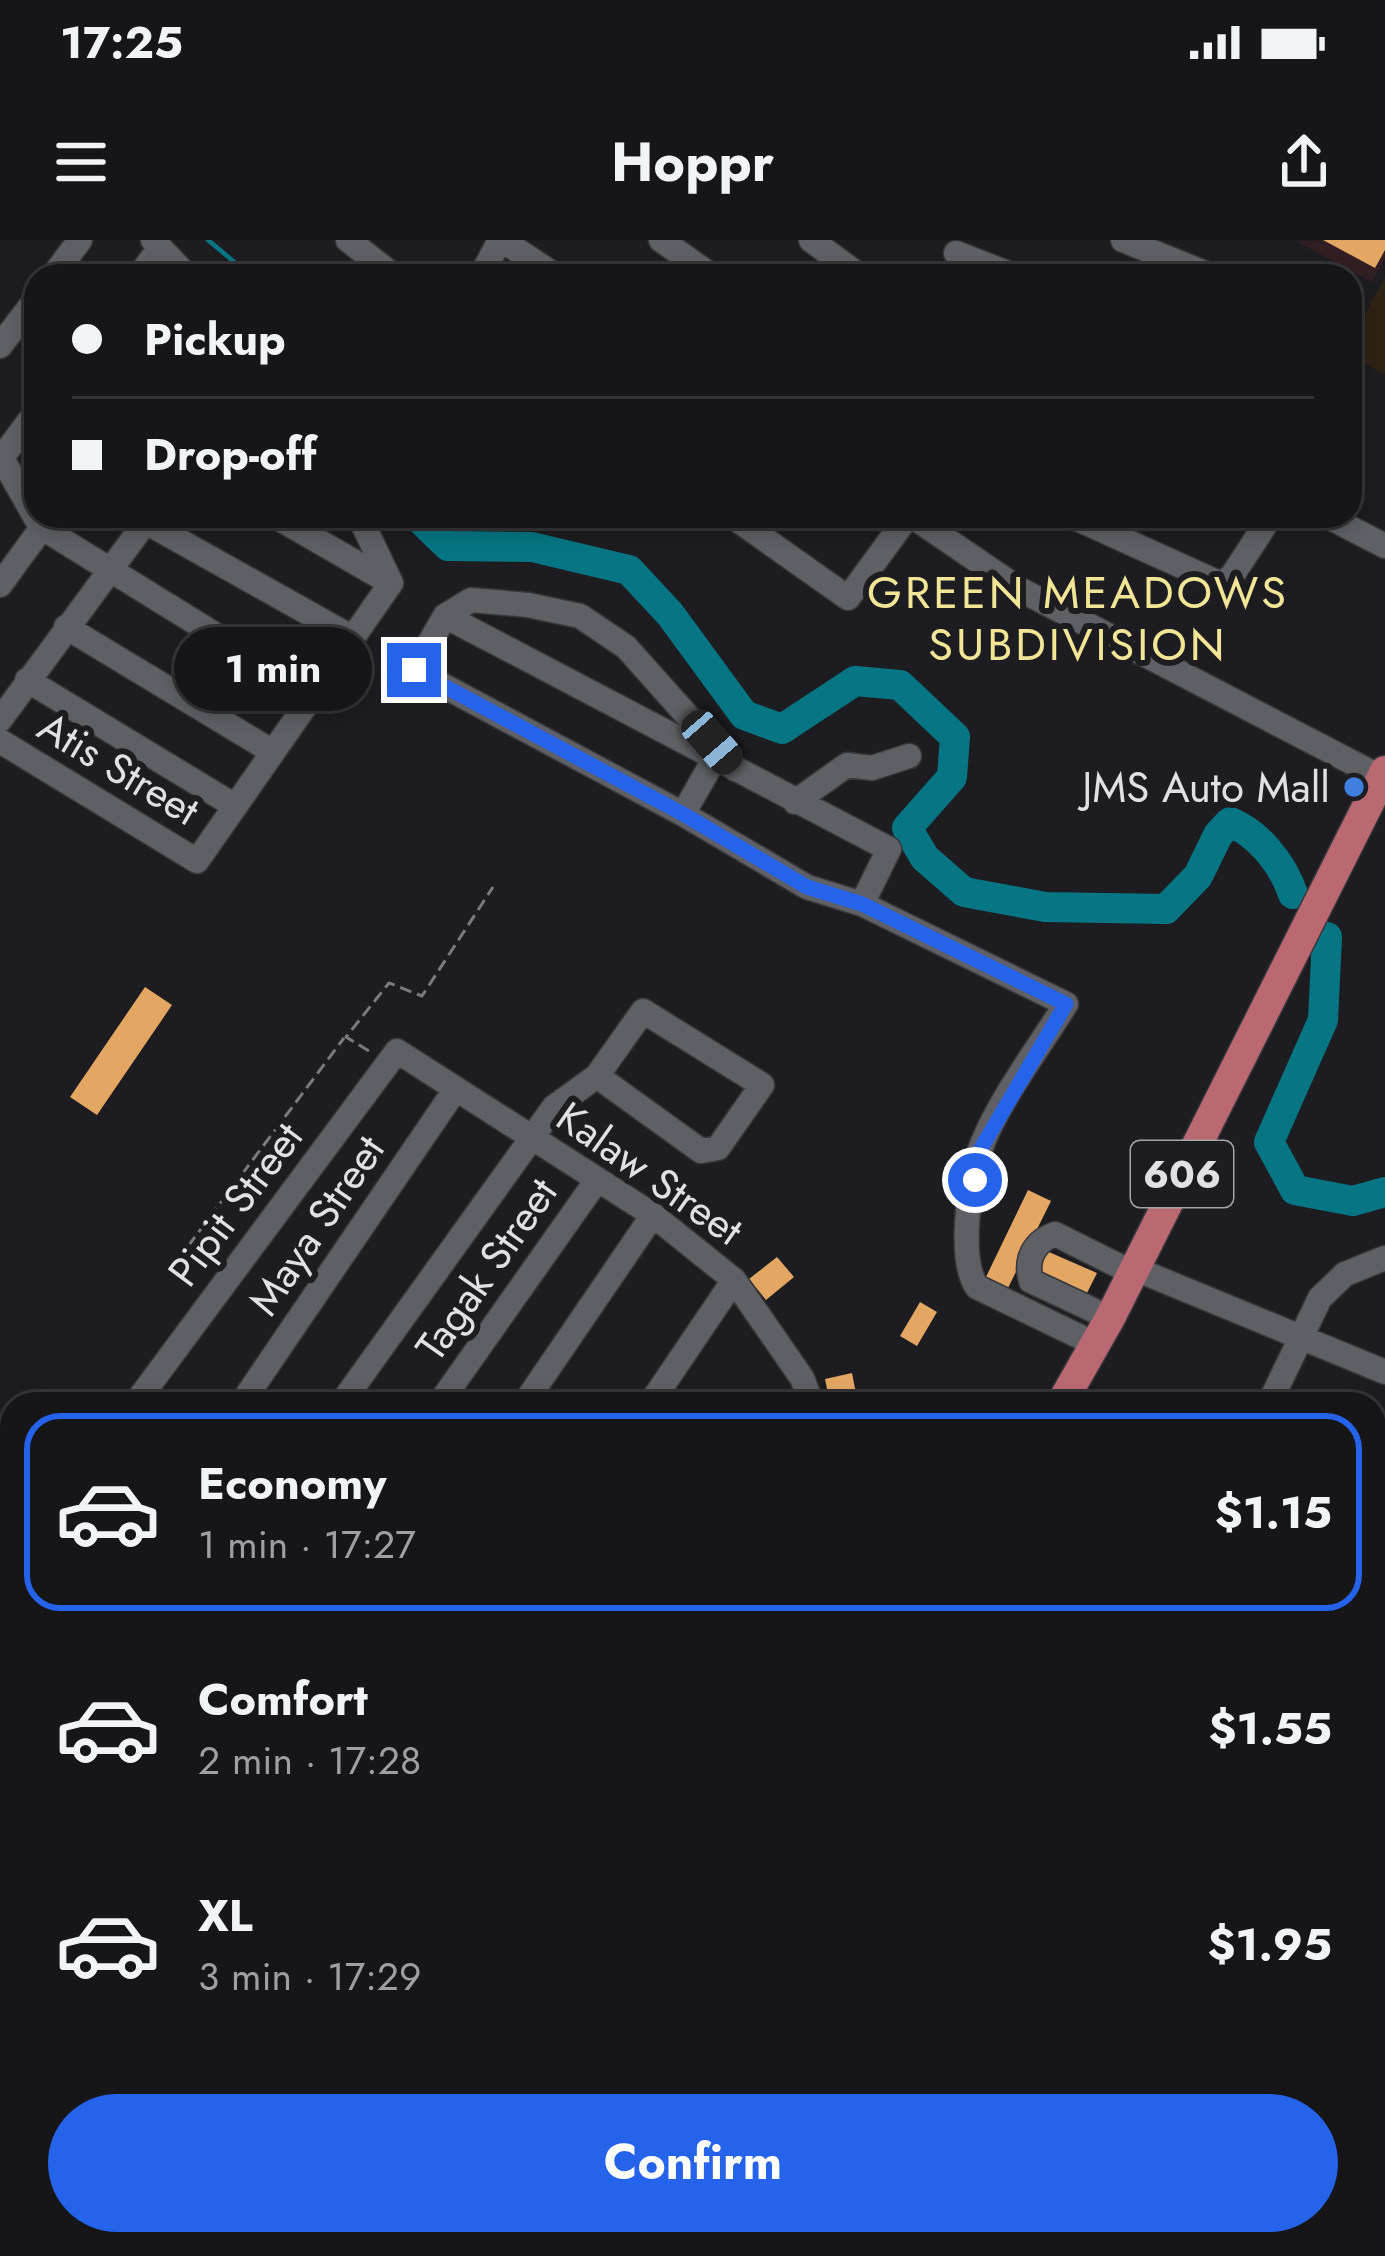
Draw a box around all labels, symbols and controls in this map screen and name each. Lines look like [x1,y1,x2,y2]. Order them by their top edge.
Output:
text: 17:25 [60,10,183,75]
text: Hoppr [611,123,774,201]
icon: menu [48,129,114,195]
icon: share [1271,129,1337,195]
text: Pickup [144,307,286,372]
text: Drop-off [144,422,317,487]
district label: GREEN MEADOWS SUBDIVISION [867,560,1289,677]
callout: 1 min [174,628,372,712]
text: 1 min [225,640,321,697]
route end [387,643,441,697]
street label: Atis Street [27,696,211,841]
car [675,703,749,781]
place label: JMS Auto Mall [1077,757,1330,818]
marker: JMS Auto Mall [1341,774,1367,800]
street label: Kalaw Street [544,1087,755,1260]
street label: Pipit Street [153,1109,317,1299]
street label: Maya Street [234,1123,399,1328]
road number: 606 [1131,1141,1233,1207]
route start [948,1153,1002,1207]
street label: Tagak Street [401,1165,572,1373]
text: Economy [198,1451,386,1516]
icon: car [54,1458,162,1566]
text: $1.15 [1215,1480,1332,1545]
text: 1 min · 17:27 [198,1516,416,1573]
text: Comfort [198,1667,368,1732]
icon: car [54,1674,162,1782]
text: $1.55 [1209,1696,1332,1761]
text: 2 min · 17:28 [198,1732,421,1789]
text: XL [198,1883,253,1948]
icon: car [54,1890,162,1998]
text: $1.95 [1207,1912,1332,1977]
text: 3 min · 17:29 [198,1948,422,2005]
button: Confirm [48,2094,1338,2232]

